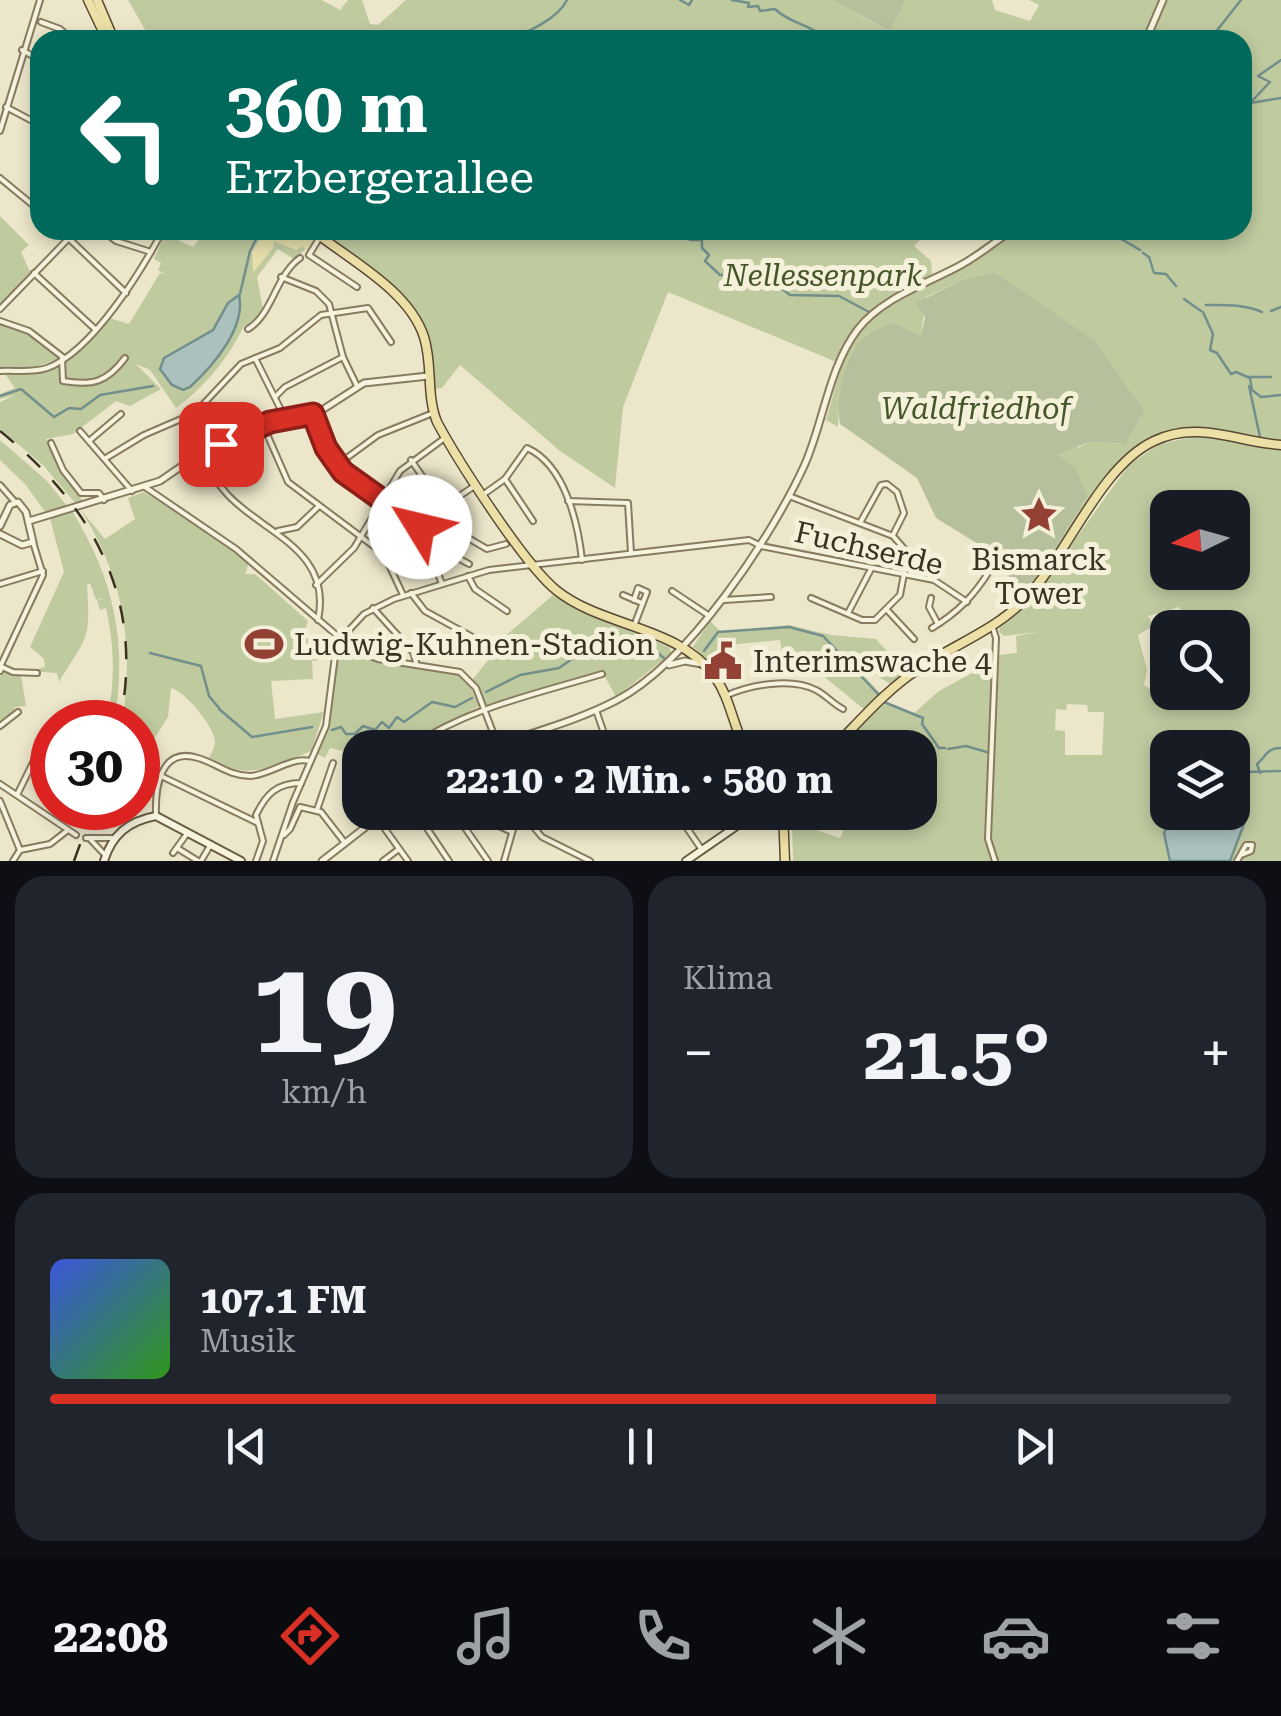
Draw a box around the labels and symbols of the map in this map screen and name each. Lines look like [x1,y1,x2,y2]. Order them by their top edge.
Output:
park label: Nellessenpark [723,258,923,293]
park label: Waldfriedhof [881,391,1073,426]
pin [179,402,264,487]
position arrow [368,475,472,579]
north arrow [1150,490,1250,590]
place icon: Bismarck Tower [1018,494,1060,536]
street label: Fuchserde [791,514,947,582]
place label: Bismarck Tower [971,542,1107,611]
sports icon: Ludwig-Kuhnen-Stadion [243,623,285,665]
place label: Ludwig-Kuhnen-Stadion [294,627,655,662]
public building icon: Interimswache 4 [702,640,744,682]
place label: Interimswache 4 [753,644,992,679]
speed limit sign: 30 [30,700,160,830]

